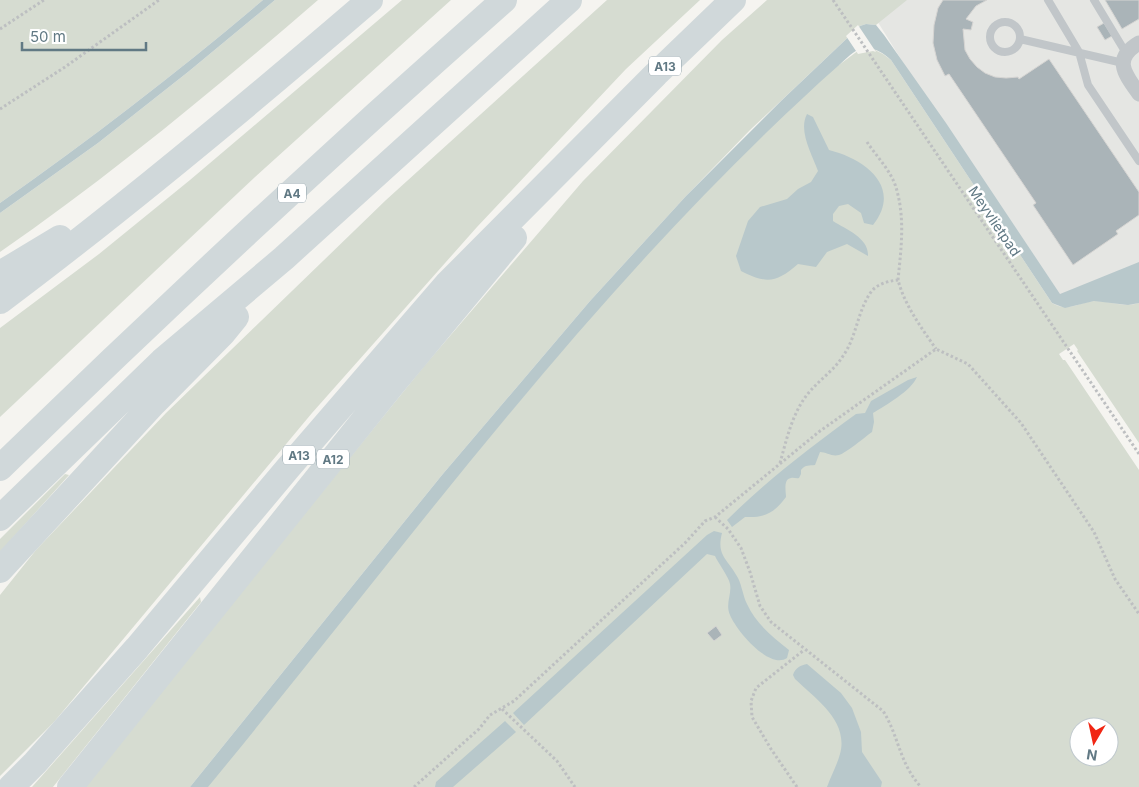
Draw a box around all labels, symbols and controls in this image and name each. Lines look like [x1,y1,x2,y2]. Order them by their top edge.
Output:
scale bar [22,20,146,52]
text: 50 m [30,27,66,46]
road number: A13 [649,56,681,76]
street label: Meyvlietpad [965,183,1025,259]
road number: A4 [278,184,306,202]
road number: A13 [283,446,315,464]
road number: A12 [317,449,349,468]
north arrow [1069,717,1119,767]
text: N [1085,746,1098,765]

